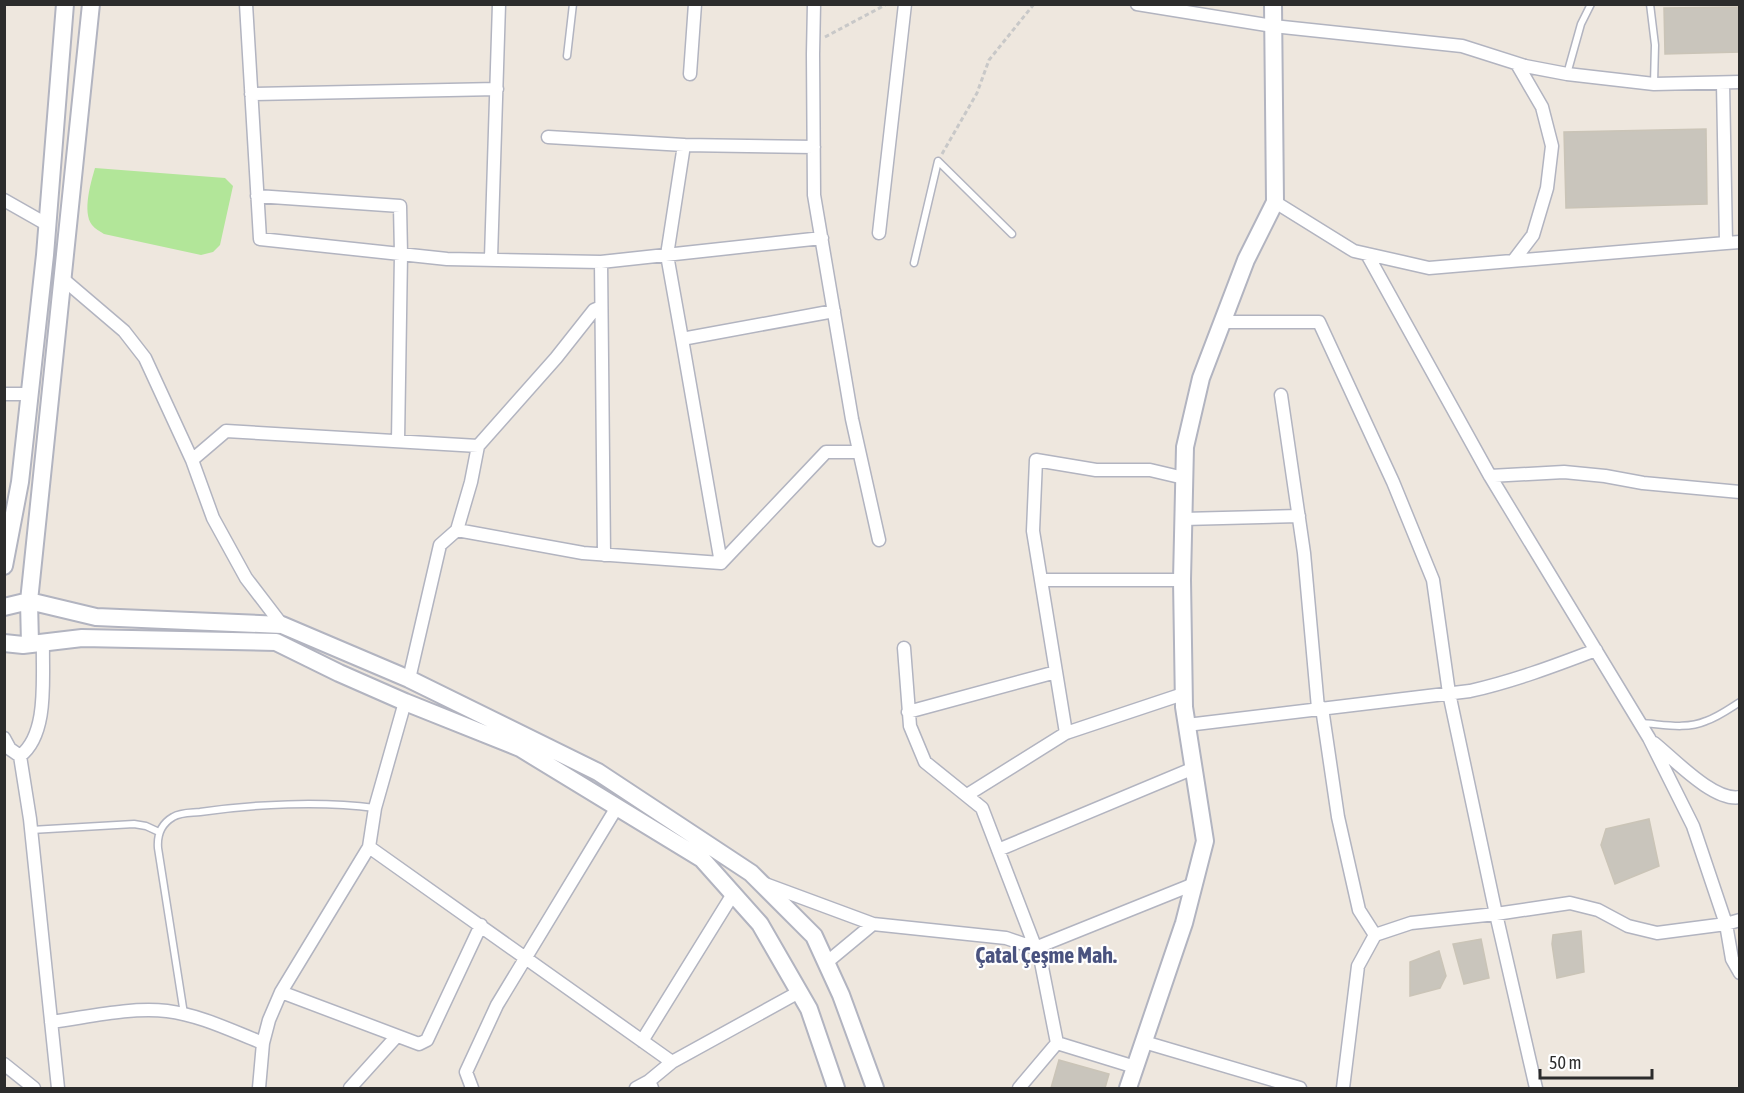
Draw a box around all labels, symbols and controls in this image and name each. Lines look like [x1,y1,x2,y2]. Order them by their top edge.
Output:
district label: Çatal Çeşme Mah. [975,942,1117,968]
scale bar [1540,1042,1652,1080]
text: 50 m [1549,1052,1581,1073]

